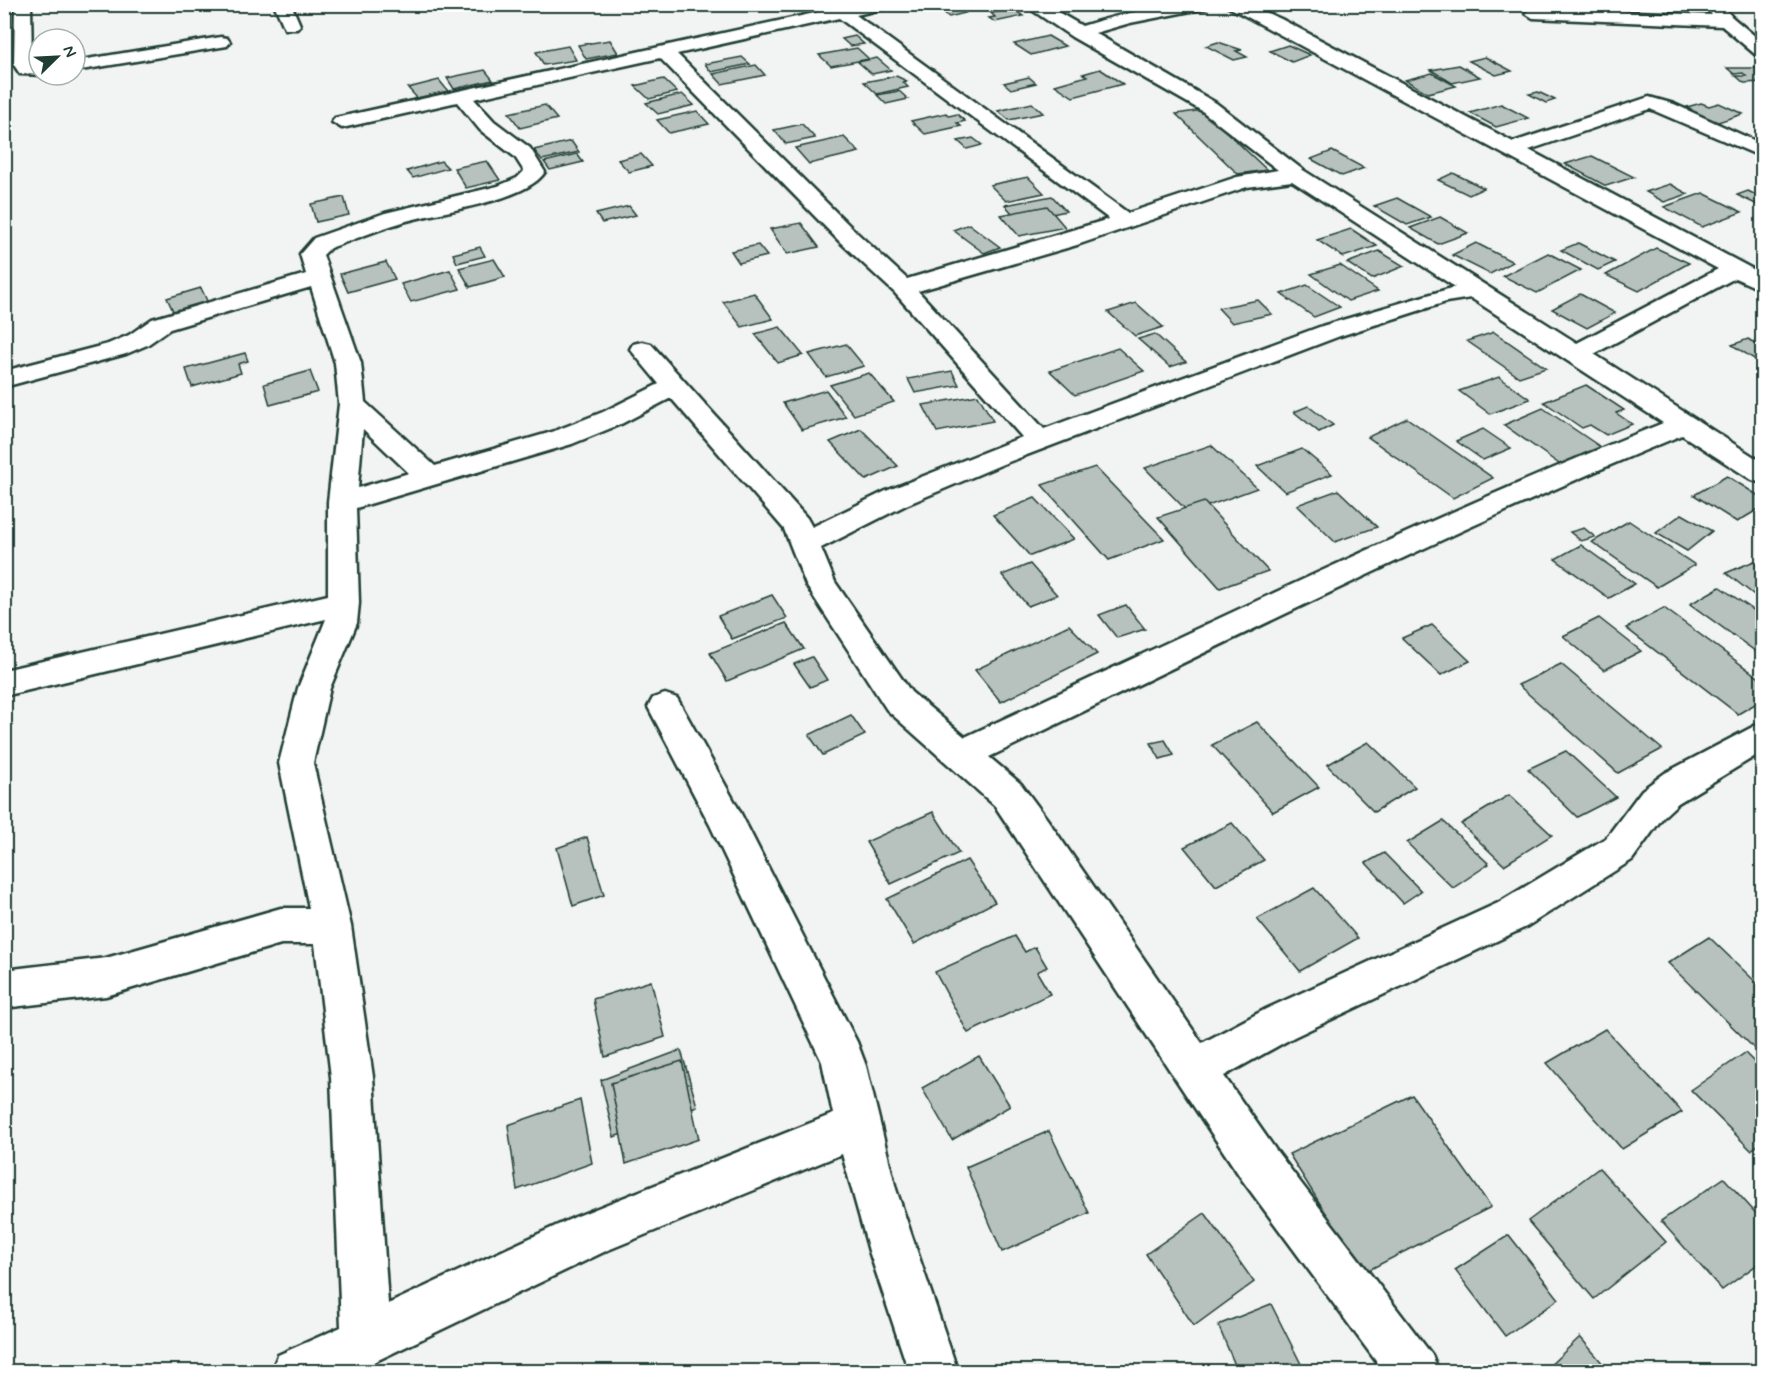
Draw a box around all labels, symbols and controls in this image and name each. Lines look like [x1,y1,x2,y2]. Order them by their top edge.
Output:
north arrow [27,27,87,87]
text: N [58,42,81,61]

